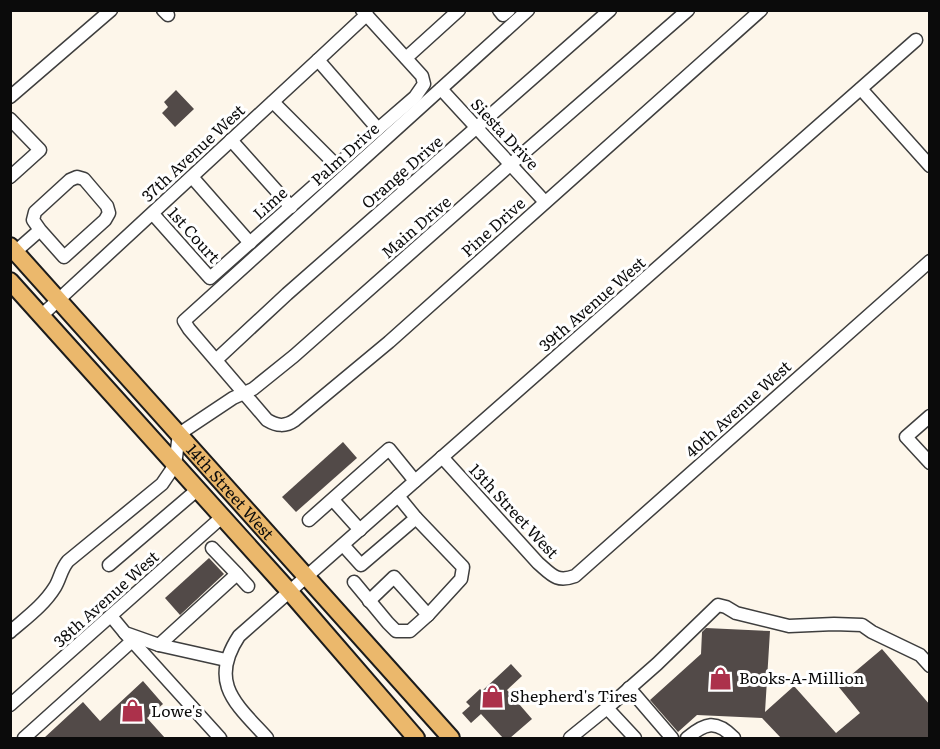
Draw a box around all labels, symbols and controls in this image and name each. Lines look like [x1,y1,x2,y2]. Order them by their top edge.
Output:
street label: Siesta Drive [466,92,545,174]
street label: 37th Avenue West [135,98,250,207]
street label: Palm Drive [305,116,384,190]
street label: Orange Drive [355,129,447,213]
street label: Lime [247,180,292,224]
street label: Main Drive [375,189,455,263]
street label: Pine Drive [455,191,530,262]
street label: 1st Court [163,201,227,268]
street label: 39th Avenue West [533,250,650,356]
street label: 40th Avenue West [679,354,796,462]
street label: 14th Street West [181,438,281,545]
street label: 13th Street West [464,457,565,564]
street label: 38th Avenue West [47,544,164,652]
shop icon: Books-A-Million [708,665,734,691]
place label: Books-A-Million [739,665,865,689]
shop icon: Shepherd's Tires [479,683,505,709]
place label: Shepherd's Tires [510,683,637,707]
shop icon: Lowe's [120,698,146,724]
place label: Lowe's [151,698,202,722]

